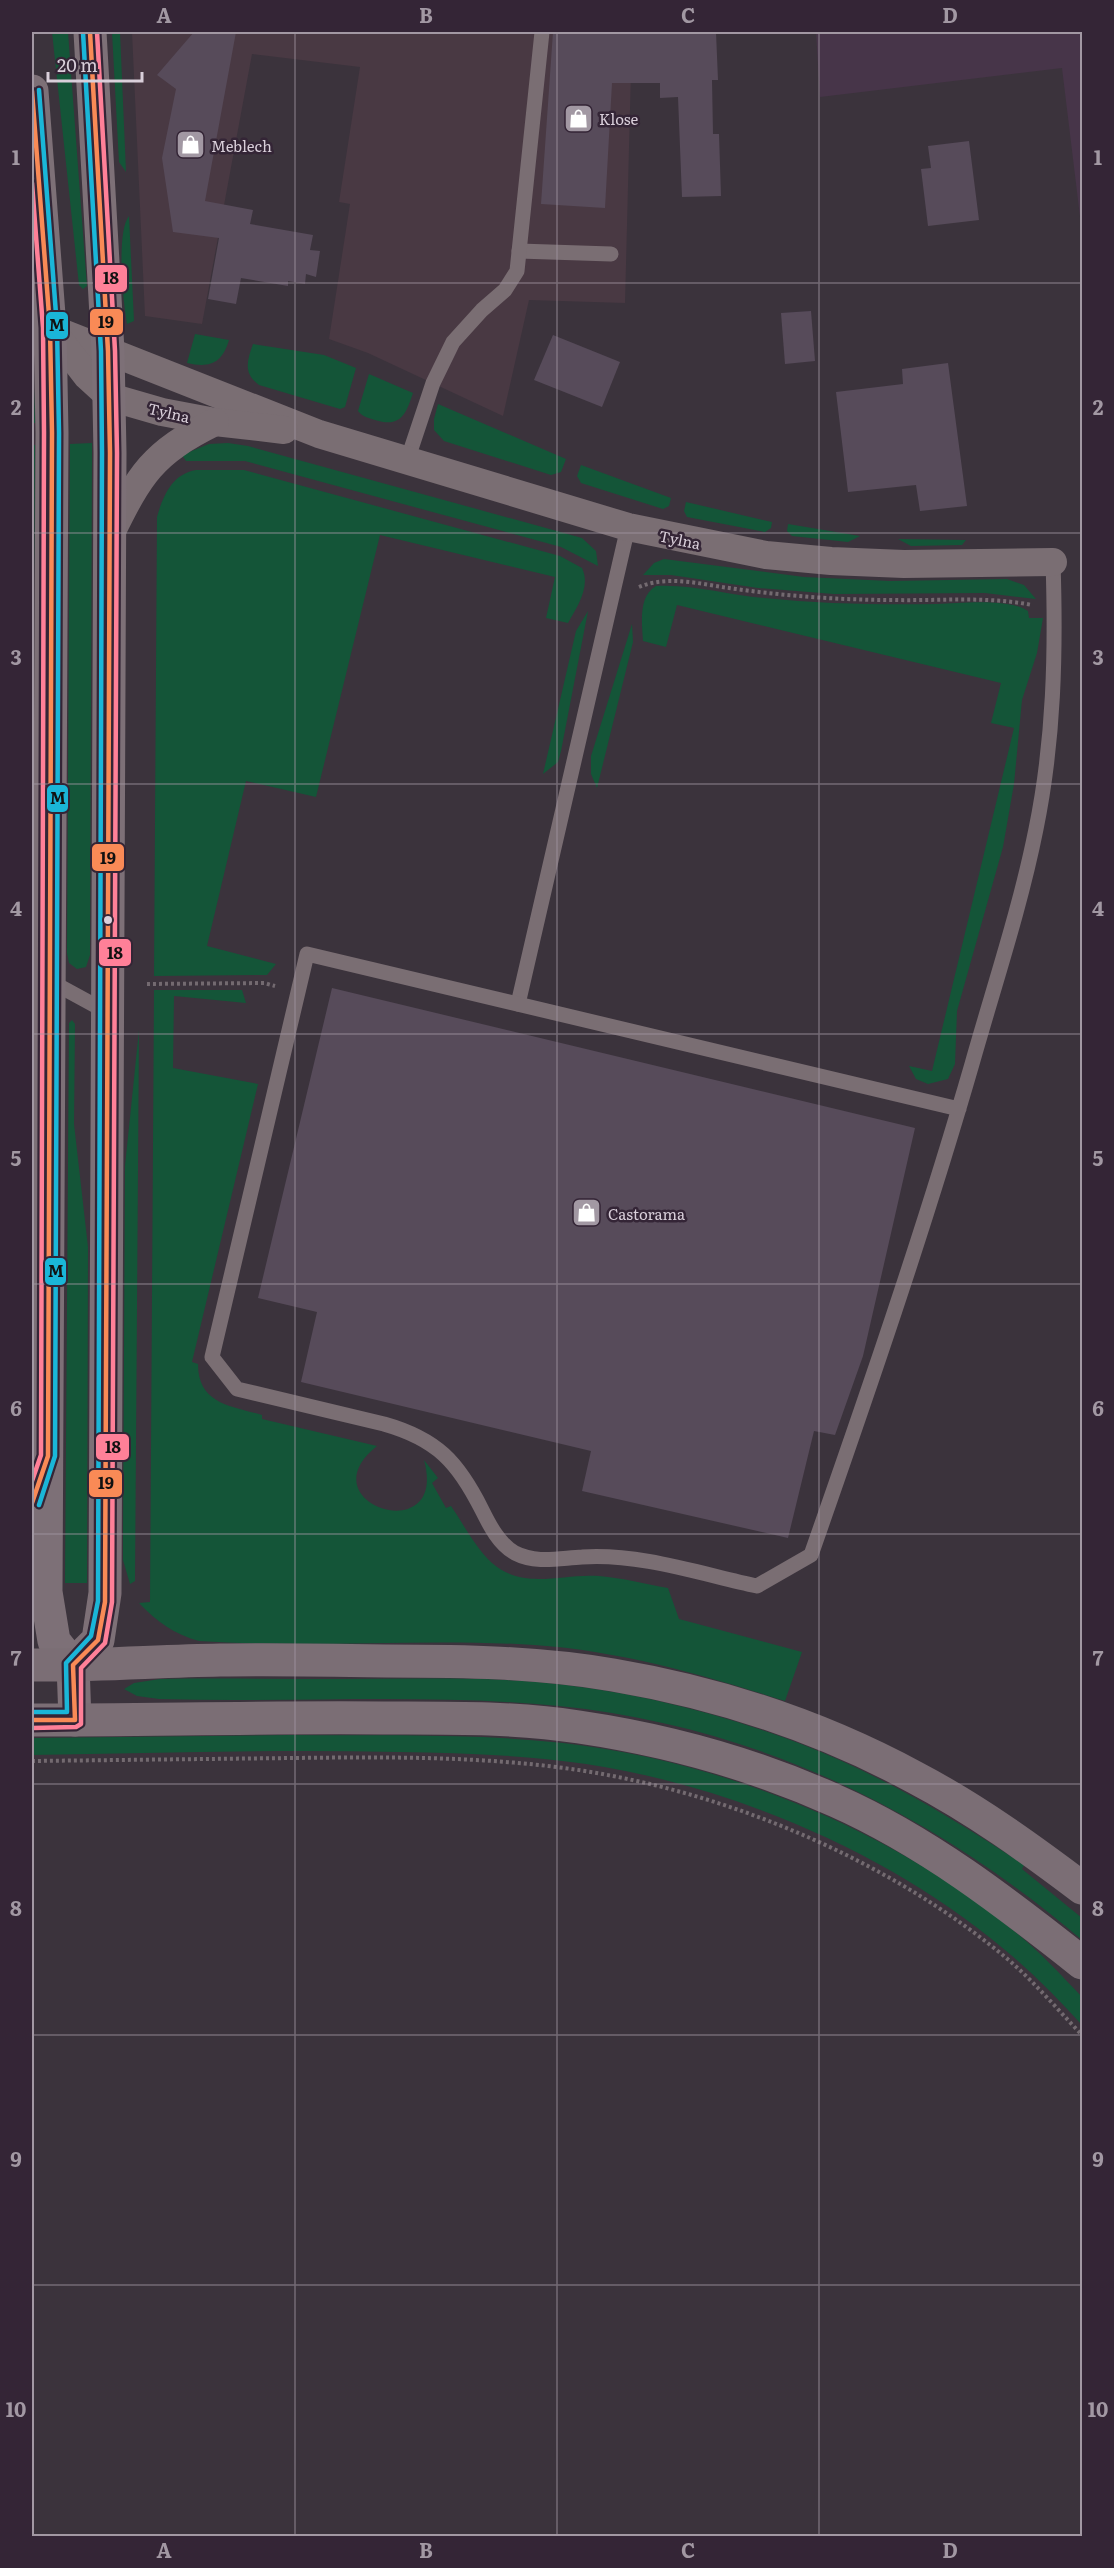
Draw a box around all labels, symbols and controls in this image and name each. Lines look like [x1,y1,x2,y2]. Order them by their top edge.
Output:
text: A [156,0,172,29]
text: B [419,0,433,29]
text: C [681,0,695,29]
text: D [942,0,958,29]
scale bar [48,45,142,83]
text: 20 m [57,51,98,78]
shop icon: Klose [562,102,594,134]
place label: Klose [599,107,639,130]
shop icon: Meblech [174,129,206,161]
place label: Meblech [211,134,272,157]
text: 1 [12,141,20,171]
text: 1 [1094,141,1102,171]
line badge: 18 [94,264,128,293]
text: 18 [103,265,120,289]
line badge: 19 [89,308,124,336]
text: 19 [98,309,114,333]
line badge: M [45,311,69,340]
text: M [49,312,65,336]
text: 2 [11,391,22,421]
text: 2 [1093,391,1104,421]
street label: Tylna [146,396,193,428]
street label: Tylna [657,523,704,555]
text: 3 [10,641,22,671]
text: 3 [1092,641,1104,671]
line badge: M [46,784,69,813]
text: M [50,785,66,809]
line badge: 19 [91,843,125,872]
text: 19 [100,845,116,869]
text: 4 [10,892,22,922]
text: 4 [1092,892,1104,922]
unlabelled marker [102,914,114,926]
line badge: 18 [98,938,132,967]
text: 18 [107,940,124,964]
text: 5 [11,1142,22,1172]
text: 5 [1093,1142,1104,1172]
shop icon: Castorama [571,1197,603,1229]
place label: Castorama [608,1202,686,1225]
line badge: M [44,1257,67,1286]
text: M [48,1258,64,1282]
text: 6 [10,1392,22,1422]
text: 6 [1092,1392,1104,1422]
line badge: 18 [95,1433,130,1461]
text: 18 [105,1434,122,1458]
line badge: 19 [88,1469,123,1498]
text: 19 [98,1470,114,1494]
text: 7 [11,1642,22,1672]
text: 7 [1093,1642,1104,1672]
text: 8 [10,1892,22,1922]
text: 8 [1092,1892,1104,1922]
text: 9 [10,2143,22,2173]
text: 9 [1092,2143,1104,2173]
text: 10 [6,2393,26,2423]
text: 10 [1088,2393,1108,2423]
text: A [156,2534,172,2564]
text: B [419,2534,433,2564]
text: C [681,2534,695,2564]
text: D [942,2534,958,2564]

